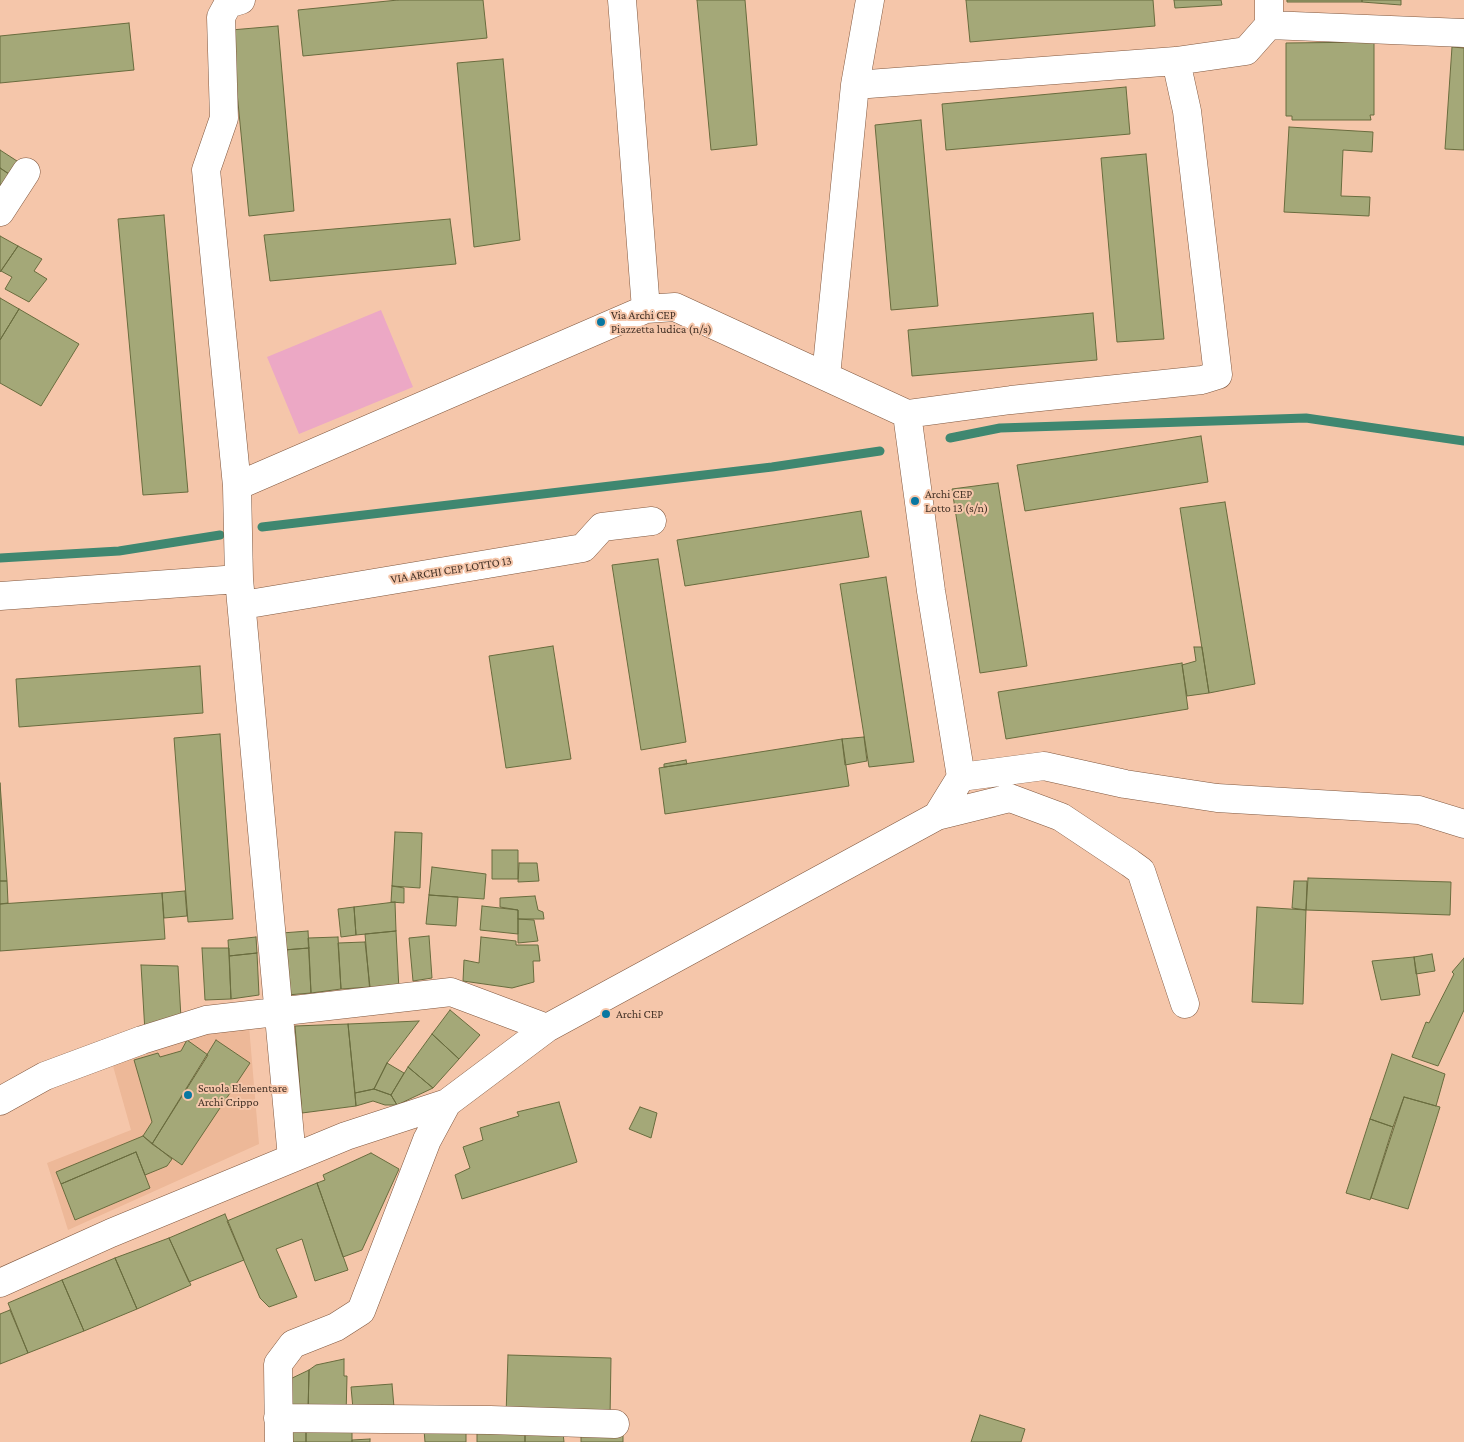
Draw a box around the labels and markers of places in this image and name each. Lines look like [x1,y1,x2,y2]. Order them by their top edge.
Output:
place label: Via Archi CEP Piazzetta ludica (n/s) [611,308,712,336]
marker: Via Archi CEP Piazzetta ludica (n/s) [595,316,607,328]
place label: Archi CEP Lotto 13 (s/n) [925,487,988,515]
marker: Archi CEP Lotto 13 (s/n) [909,495,921,507]
place label: Archi CEP [616,1007,663,1021]
marker: Archi CEP [600,1008,612,1020]
place label: Scuola Elementare Archi Crippo [198,1081,287,1109]
marker: Scuola Elementare Archi Crippo [182,1089,194,1101]

